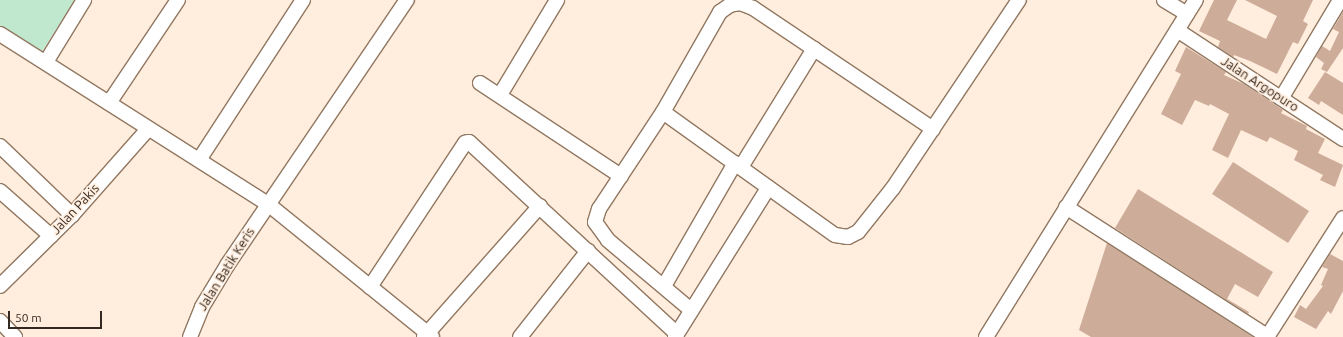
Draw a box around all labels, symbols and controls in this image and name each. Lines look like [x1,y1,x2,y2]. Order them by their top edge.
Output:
street label: Jalan Argopuro [1218,53,1302,115]
street label: Jalan Pakis [48,181,102,237]
street label: Jalan Batik Keris [194,225,258,313]
scale bar [10,303,104,329]
text: 50 m [15,311,42,324]

